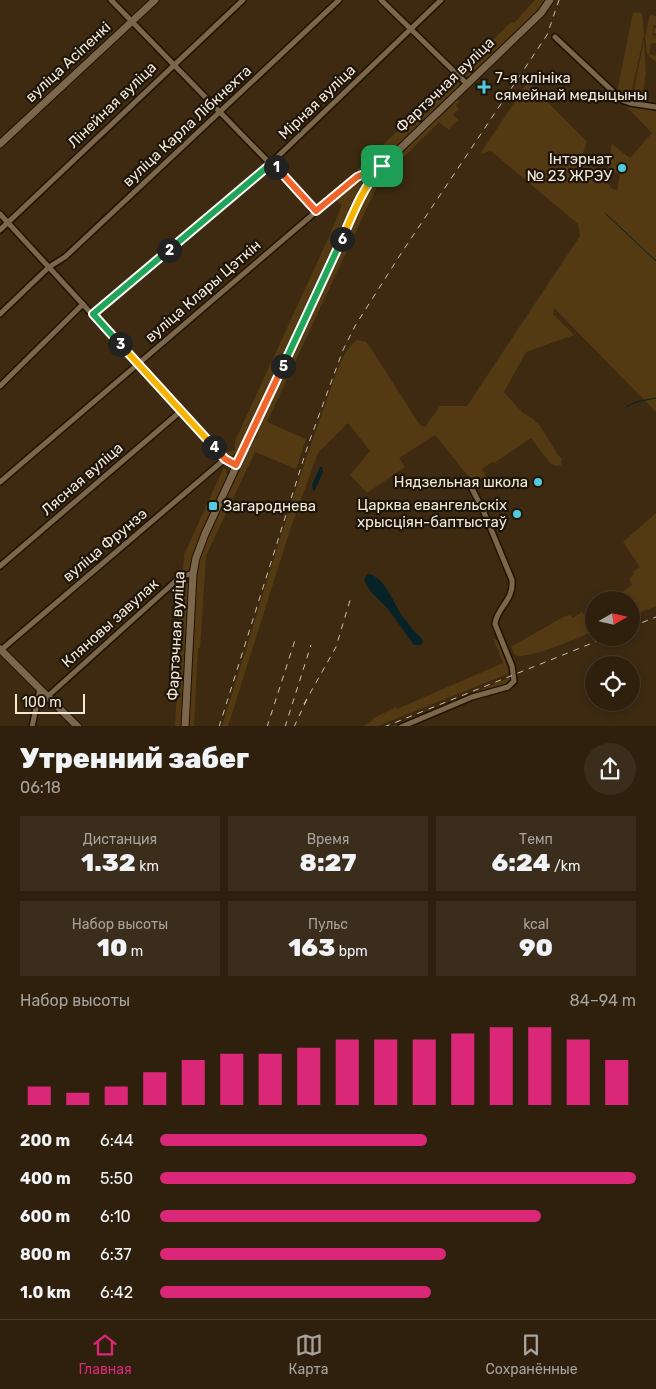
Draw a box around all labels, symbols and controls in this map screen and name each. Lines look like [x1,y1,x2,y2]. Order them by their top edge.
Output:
street label: вуліца Асіпенкі [22,18,114,106]
street label: Фартэчная вуліца [392,34,498,136]
street label: Лінейная вуліца [64,58,160,152]
street label: Мірная вуліца [275,61,359,143]
street label: вуліца Карла Лібкнехта [119,62,255,190]
place label: 7-я клініка сямейнай медыцыны [495,69,647,104]
marker: 7-я клініка сямейнай медыцыны [477,80,491,94]
pin [361,145,403,187]
place label: Інтэрнат № 23 ЖРЭУ [527,150,612,185]
icon: arrive [368,152,396,180]
pin: 1 [264,154,288,180]
text: 1 [273,159,280,176]
marker: Інтэрнат № 23 ЖРЭУ [616,162,628,174]
pin: 6 [330,226,354,252]
text: 6 [338,231,347,248]
street label: вуліца Клары Цэткін [141,236,265,346]
pin: 2 [156,238,182,262]
text: 2 [165,242,174,259]
pin: 3 [108,332,132,356]
text: 3 [116,336,125,353]
pin: 5 [270,354,296,378]
text: 5 [279,358,288,375]
pin: 4 [202,434,226,460]
street label: Лясная вуліца [37,439,127,519]
text: 4 [210,439,219,456]
place label: Нядзельная школа [394,473,528,491]
marker: Нядзельная школа [532,476,544,488]
place label: Царква евангельскіх хрысціян-баптыстаў [357,496,507,531]
place label: Загароднева [223,497,316,515]
marker: Загароднева [207,500,219,512]
street label: вуліца Фрунзэ [59,504,151,586]
marker: Царква евангельскіх хрысціян-баптыстаў [511,508,523,520]
street label: Фартэчная вуліца [164,571,188,701]
street label: Кляновы завулак [58,575,162,671]
north arrow [585,591,640,646]
map controls [585,591,640,711]
button: locate [585,656,640,711]
scale bar [15,692,85,715]
text: 100 m [22,694,62,711]
text: Утренний забег [20,742,249,775]
button: share [584,743,636,795]
text: 06:18 [20,778,61,797]
text: Дистанция [83,831,157,848]
text: Время [307,831,349,848]
text: Темп [519,831,553,848]
text: 1.32 [81,848,136,877]
text: 8:27 [300,848,356,877]
text: 6:24 [492,848,551,877]
text: km [136,858,159,875]
text: /km [551,858,580,875]
text: Набор высоты [72,916,168,933]
text: Пульс [308,916,348,933]
text: kcal [523,916,549,933]
text: 10 [97,933,127,962]
text: 163 [288,933,335,962]
text: 90 [519,933,553,962]
text: m [127,943,143,960]
text: bpm [335,943,368,960]
text: Набор высоты [20,991,130,1010]
text: 84–94 m [570,991,636,1010]
text: 200 m [20,1131,70,1150]
text: 6:44 [100,1131,134,1150]
text: 400 m [20,1169,71,1188]
text: 5:50 [100,1169,133,1188]
text: 600 m [20,1207,70,1226]
text: 6:10 [100,1207,131,1226]
text: 800 m [20,1245,71,1264]
text: 6:37 [100,1245,132,1264]
text: 1.0 km [20,1283,71,1302]
text: 6:42 [100,1283,133,1302]
tab: Главная [78,1331,132,1378]
tab: Карта [289,1331,329,1378]
tab: Сохранённые [485,1331,578,1378]

